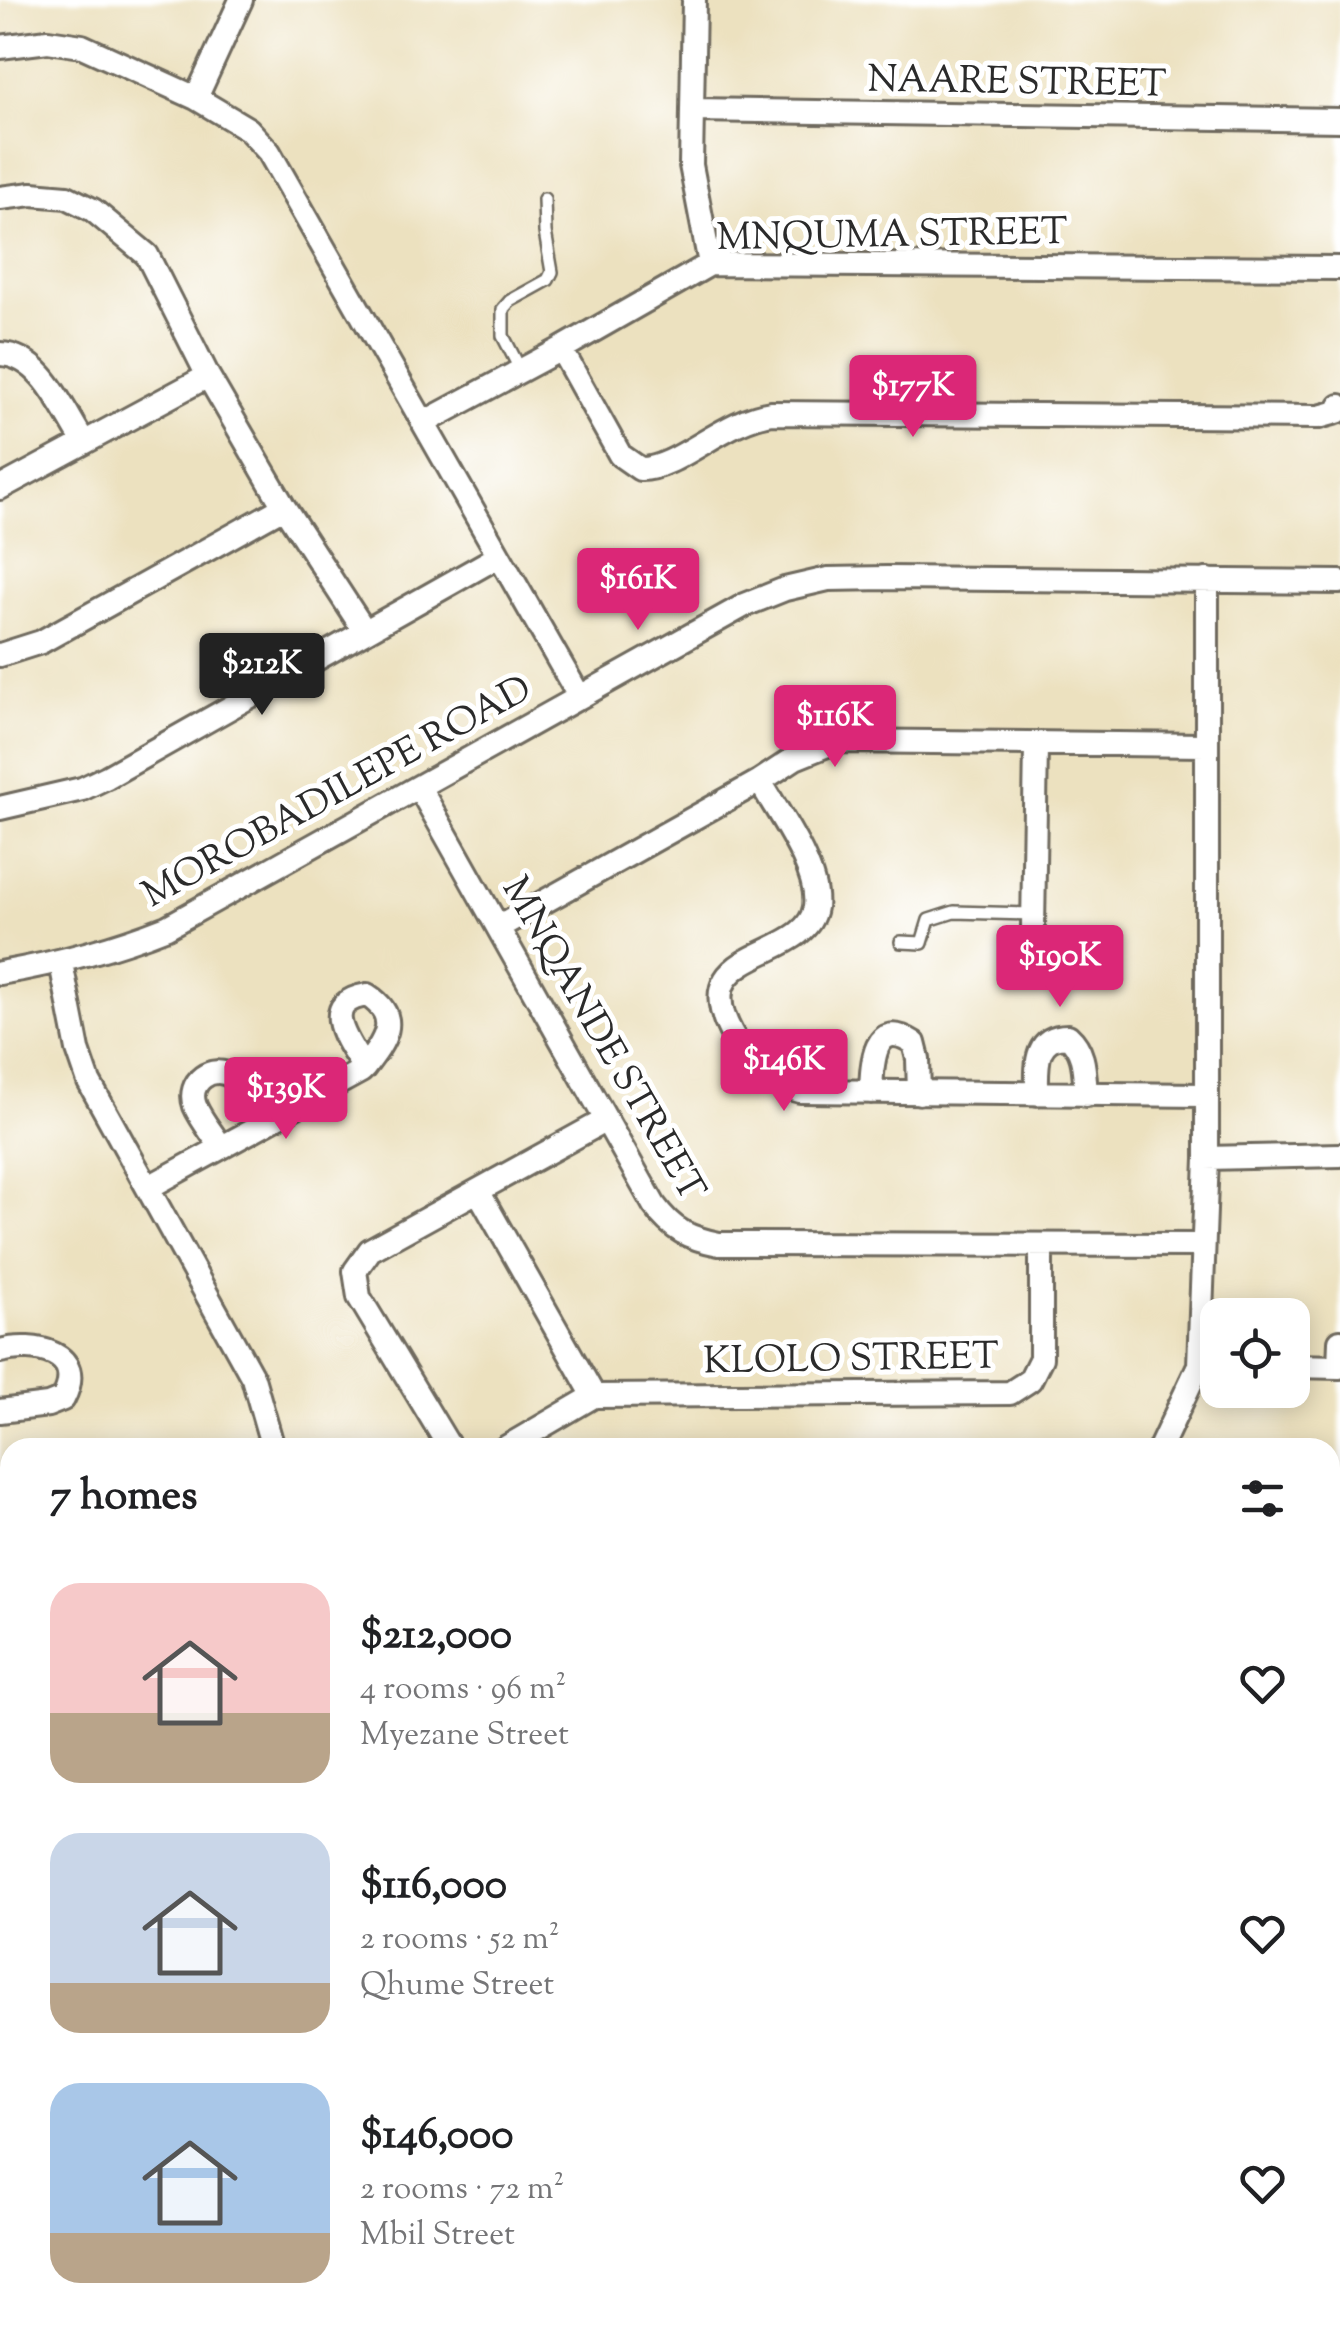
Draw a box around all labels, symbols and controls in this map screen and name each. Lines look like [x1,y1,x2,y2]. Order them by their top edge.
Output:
street label: NAARE STREET [867,54,1167,114]
street label: MNQUMA STREET [716,207,1068,267]
pin: $177K [843,355,983,440]
text: $177K [871,364,955,410]
pin: $161K [568,548,708,633]
text: $161K [599,557,677,603]
pin: $212K [192,633,332,718]
text: $212K [221,642,303,688]
street label: MOROBADILEPE ROAD [133,664,542,923]
pin: $116K [765,685,905,770]
text: $116K [796,694,874,740]
street label: MNQANDE STREET [486,868,717,1212]
pin: $190K [990,925,1130,1010]
text: $190K [1018,934,1102,980]
pin: $146K [714,1029,854,1114]
text: $146K [743,1038,825,1084]
pin: $139K [216,1057,356,1142]
text: $139K [246,1066,326,1112]
map controls [1200,1298,1310,1408]
button: locate [1200,1298,1310,1408]
street label: KLOLO STREET [703,1331,999,1391]
text: 7 homes [50,1468,198,1528]
icon: filters [1235,1471,1290,1526]
text: $212,000 [360,1607,512,1667]
icon: home [130,1623,250,1743]
icon: heart [1235,1656,1290,1711]
text: 4 rooms · 96 m² [360,1667,566,1713]
text: Myezane Street [360,1713,569,1759]
text: $116,000 [360,1857,507,1917]
icon: home [130,1873,250,1993]
icon: heart [1235,1906,1290,1961]
text: 2 rooms · 52 m² [360,1917,560,1963]
text: Qhume Street [360,1963,554,2009]
text: $146,000 [360,2107,513,2167]
icon: home [130,2123,250,2243]
icon: heart [1235,2156,1290,2211]
text: 2 rooms · 72 m² [360,2167,564,2213]
text: Mbil Street [360,2213,515,2259]

